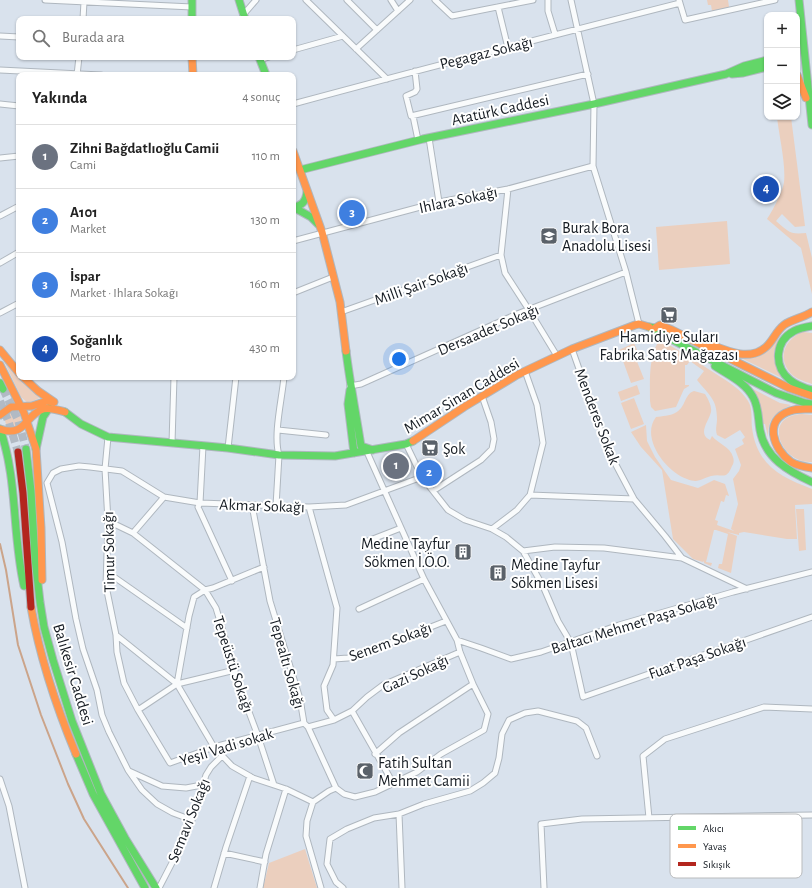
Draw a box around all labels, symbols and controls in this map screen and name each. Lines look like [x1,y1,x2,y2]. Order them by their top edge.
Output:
map controls [764,12,800,120]
button: + [764,12,800,48]
search box [16,16,296,60]
icon: search [30,27,52,49]
text: Burada ara [62,30,125,45]
street label: Pegagaz Sokağı [438,34,534,72]
button: − [764,48,800,84]
button: layers [764,84,800,120]
text: Yakında [32,89,88,106]
text: 4 sonuç [242,91,280,104]
street label: Atatürk Caddesi [450,92,550,128]
text: Zihni Bağdatlıoğlu Camii [70,141,219,156]
text: 1 [43,150,47,163]
text: 110 m [252,150,280,163]
text: Cami [70,159,96,172]
pin: 4 [753,174,779,204]
street label: Ihlara Sokağı [417,184,499,216]
pin: 3 [339,198,365,228]
text: A101 [70,205,98,220]
text: 2 [42,214,48,227]
text: 130 m [251,214,280,227]
place label: Burak Bora Anadolu Lisesi [562,220,651,254]
text: Market [70,223,106,236]
school or university icon: Burak Bora Anadolu Lisesi [539,226,559,246]
street label: Milli Şair Sokağı [372,260,470,308]
text: İspar [70,269,100,284]
text: 3 [42,278,48,291]
text: 160 m [250,278,280,291]
text: Market · Ihlara Sokağı [70,287,178,300]
street label: Dersaadet Sokağı [436,301,541,358]
supermarket icon: Hamidiye Suları Fabrika Satış Mağazası [659,305,679,325]
place label: Hamidiye Suları Fabrika Satış Mağazası [600,329,738,363]
text: Soğanlık [70,333,122,348]
text: 4 [42,342,48,355]
text: 430 m [249,342,280,355]
your location [389,349,409,369]
text: Metro [70,351,101,364]
street label: Mimar Sinan Caddesi [401,355,522,437]
street label: Menderes Sokak [571,366,623,467]
supermarket icon: Şok [420,438,440,458]
place label: Şok [443,441,466,457]
pin: 1 [383,451,409,481]
pin: 2 [416,458,442,488]
street label: Akmar Sokağı [219,497,305,515]
street label: Timur Sokağı [100,511,118,593]
place label: Medine Tayfur Sökmen İ.Ö.O. [361,536,451,570]
building icon: Medine Tayfur Sökmen İ.Ö.O. [453,542,473,562]
place label: Medine Tayfur Sökmen Lisesi [511,557,601,591]
building icon: Medine Tayfur Sökmen Lisesi [488,563,508,583]
street label: Baltacı Mehmet Paşa Sokağı [549,591,719,657]
street label: Tepeüstü Sokağı [210,614,256,715]
street label: Tepealtı Sokağı [266,616,308,711]
street label: Senem Sokağı [347,620,434,664]
street label: Balıkesir Caddesi [50,622,96,727]
street label: Fuat Paşa Sokağı [647,634,748,682]
street label: Gazi Sokağı [380,652,451,696]
street label: Yeşil Vadi sokak [178,725,276,769]
place label: Fatih Sultan Mehmet Camii [378,755,470,789]
mosque icon: Fatih Sultan Mehmet Camii [355,761,375,781]
street label: Semavi Sokağı [165,776,213,865]
legend [670,814,802,878]
text: Akıcı [703,823,724,834]
text: Yavaş [703,841,727,852]
text: Sıkışık [703,859,730,870]

